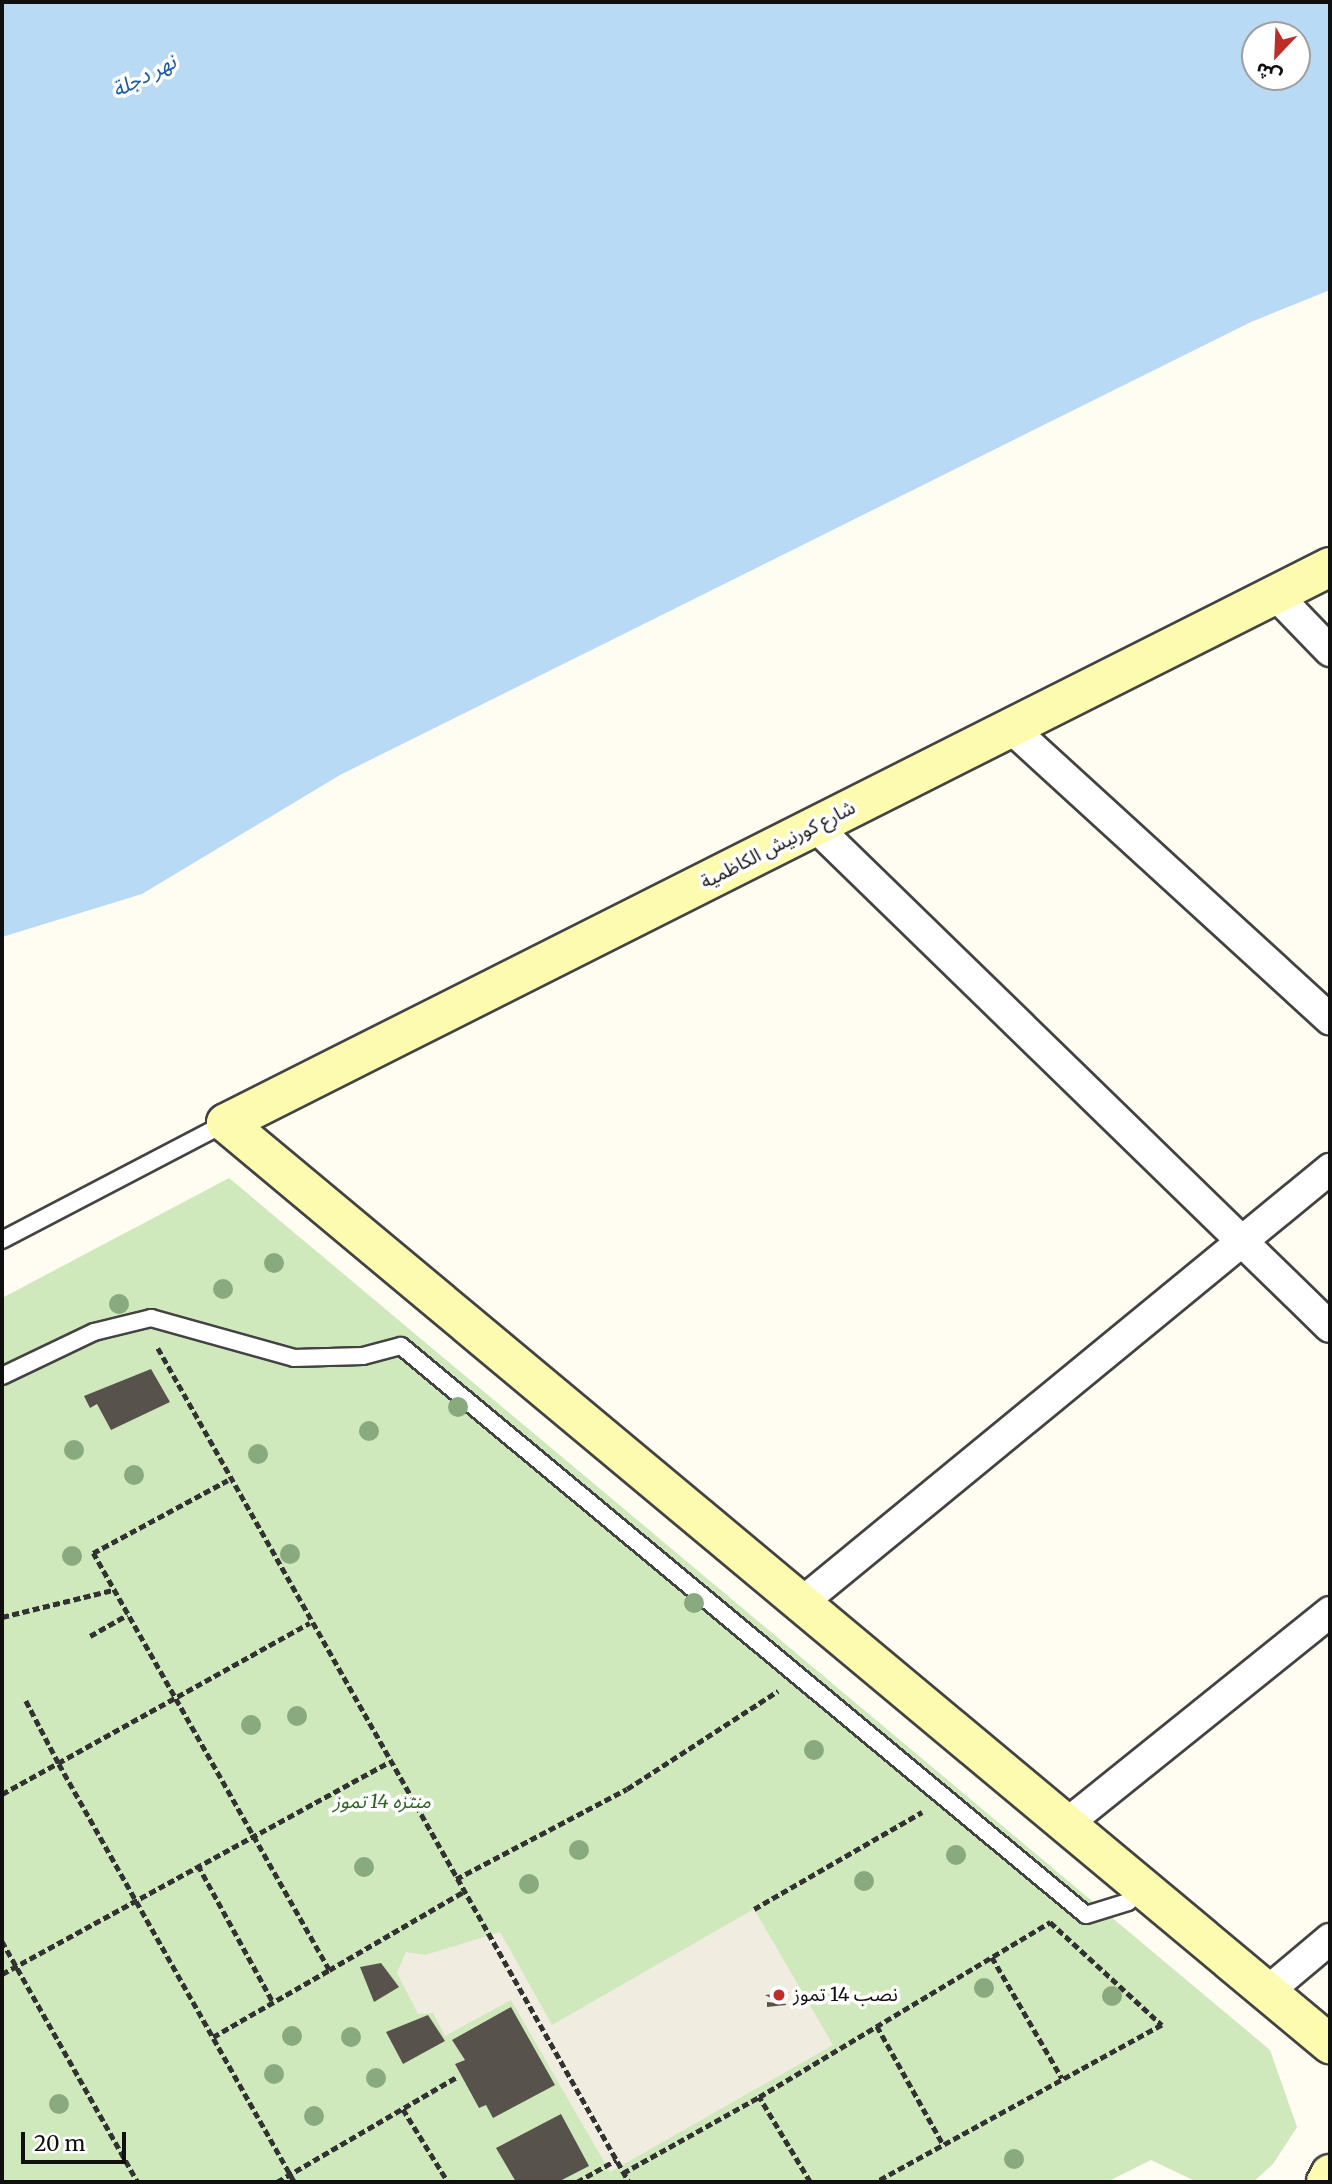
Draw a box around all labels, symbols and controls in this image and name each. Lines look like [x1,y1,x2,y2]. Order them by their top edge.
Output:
north arrow [1241,21,1311,91]
water label: نهر دجلة [108,49,180,103]
text: ش [1252,57,1285,90]
street label: شارع كورنيش الكاظمية [697,796,859,894]
park label: منتزه 14 تموز [333,1791,431,1813]
place label: نصب 14 تموز [793,1984,898,2006]
marker: نصب 14 تموز [771,1987,787,2003]
scale bar [24,2118,130,2162]
text: 20 m [34,2130,85,2157]

